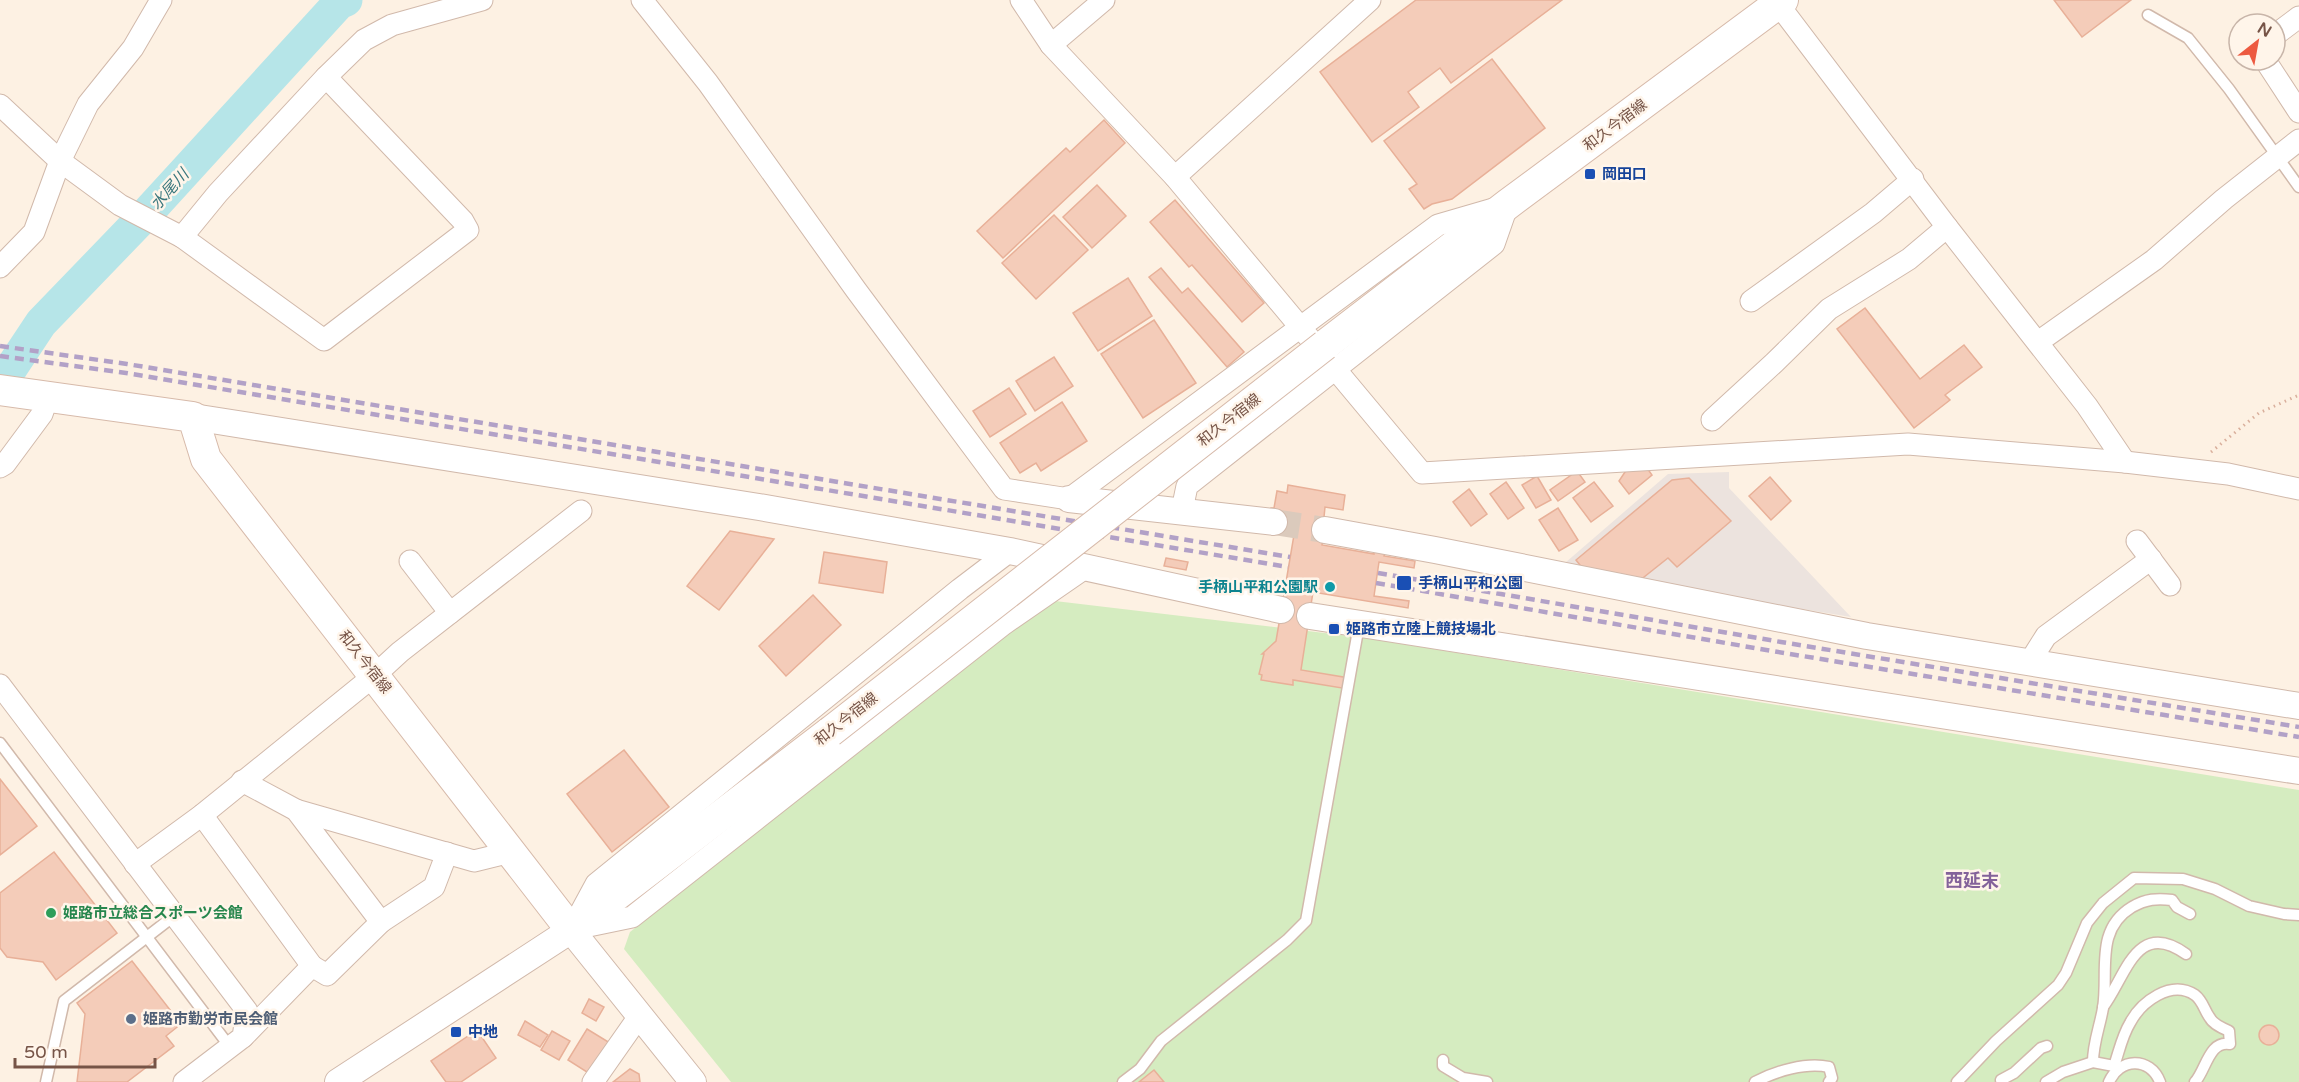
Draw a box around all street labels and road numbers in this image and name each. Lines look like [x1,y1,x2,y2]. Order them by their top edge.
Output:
street label: 和久今宿線 [1580,95,1650,155]
street label: 和久今宿線 [1194,390,1264,450]
street label: 和久今宿線 [335,627,395,697]
street label: 和久今宿線 [811,689,881,749]

